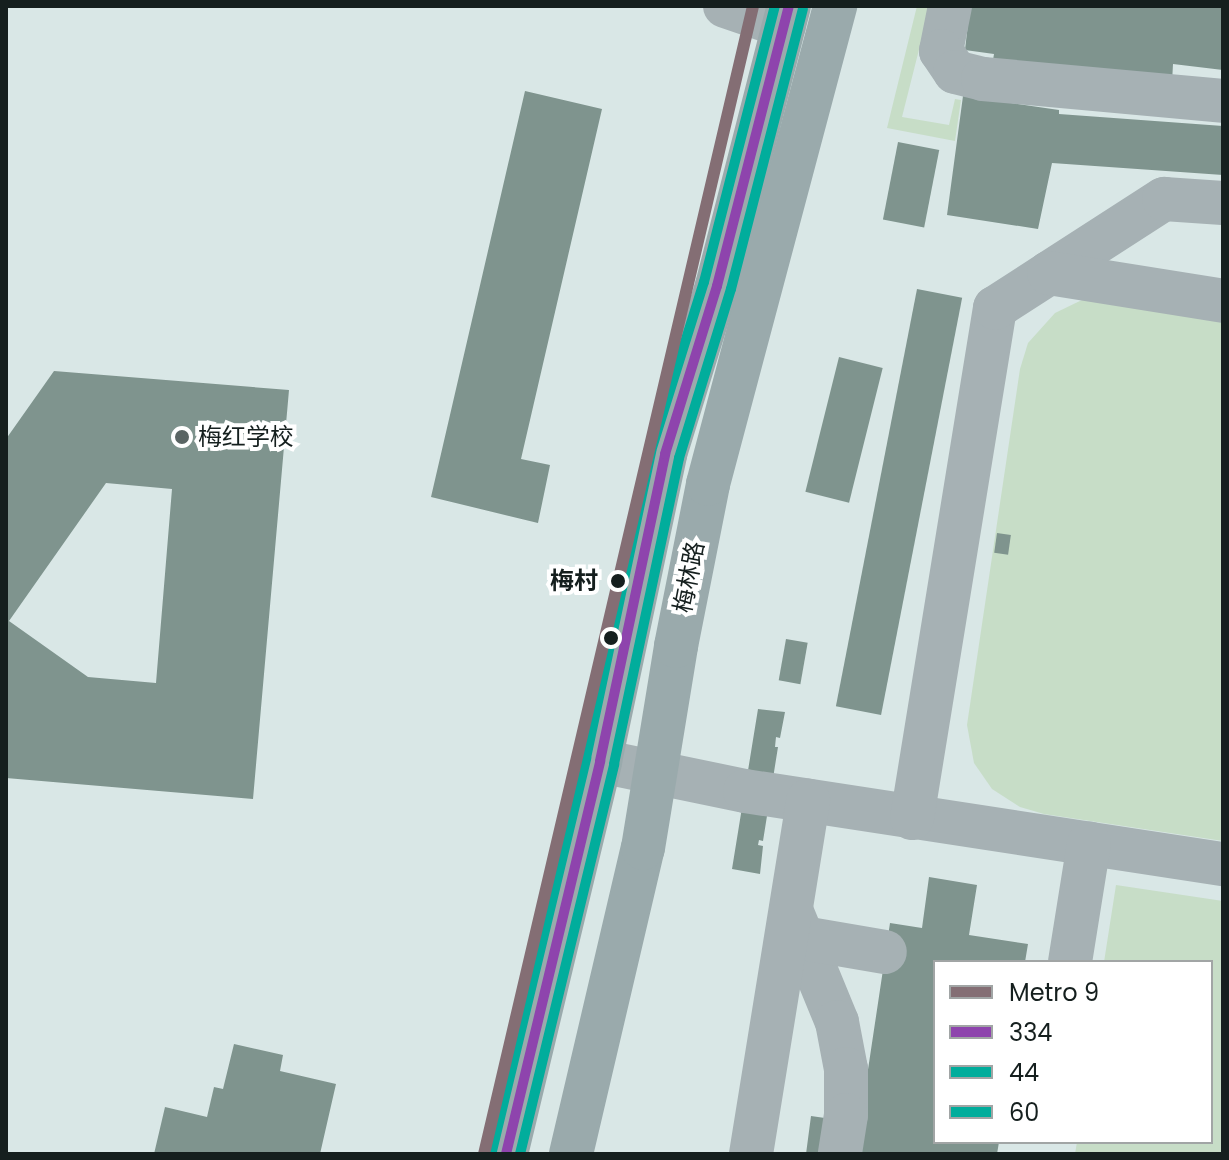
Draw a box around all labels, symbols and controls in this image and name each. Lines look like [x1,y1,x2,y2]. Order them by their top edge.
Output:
place label: 梅红学校 [198,423,294,451]
marker: 梅红学校 [173,428,191,446]
street label: 梅林路 [668,539,710,615]
place label: 梅村 [550,567,598,595]
marker: 梅村 [605,568,631,594]
unlabelled marker [603,630,619,646]
legend [933,960,1213,1144]
text: Metro 9 [1009,976,1099,1009]
text: 334 [1009,1016,1052,1049]
text: 44 [1009,1056,1039,1089]
text: 60 [1009,1096,1039,1129]

